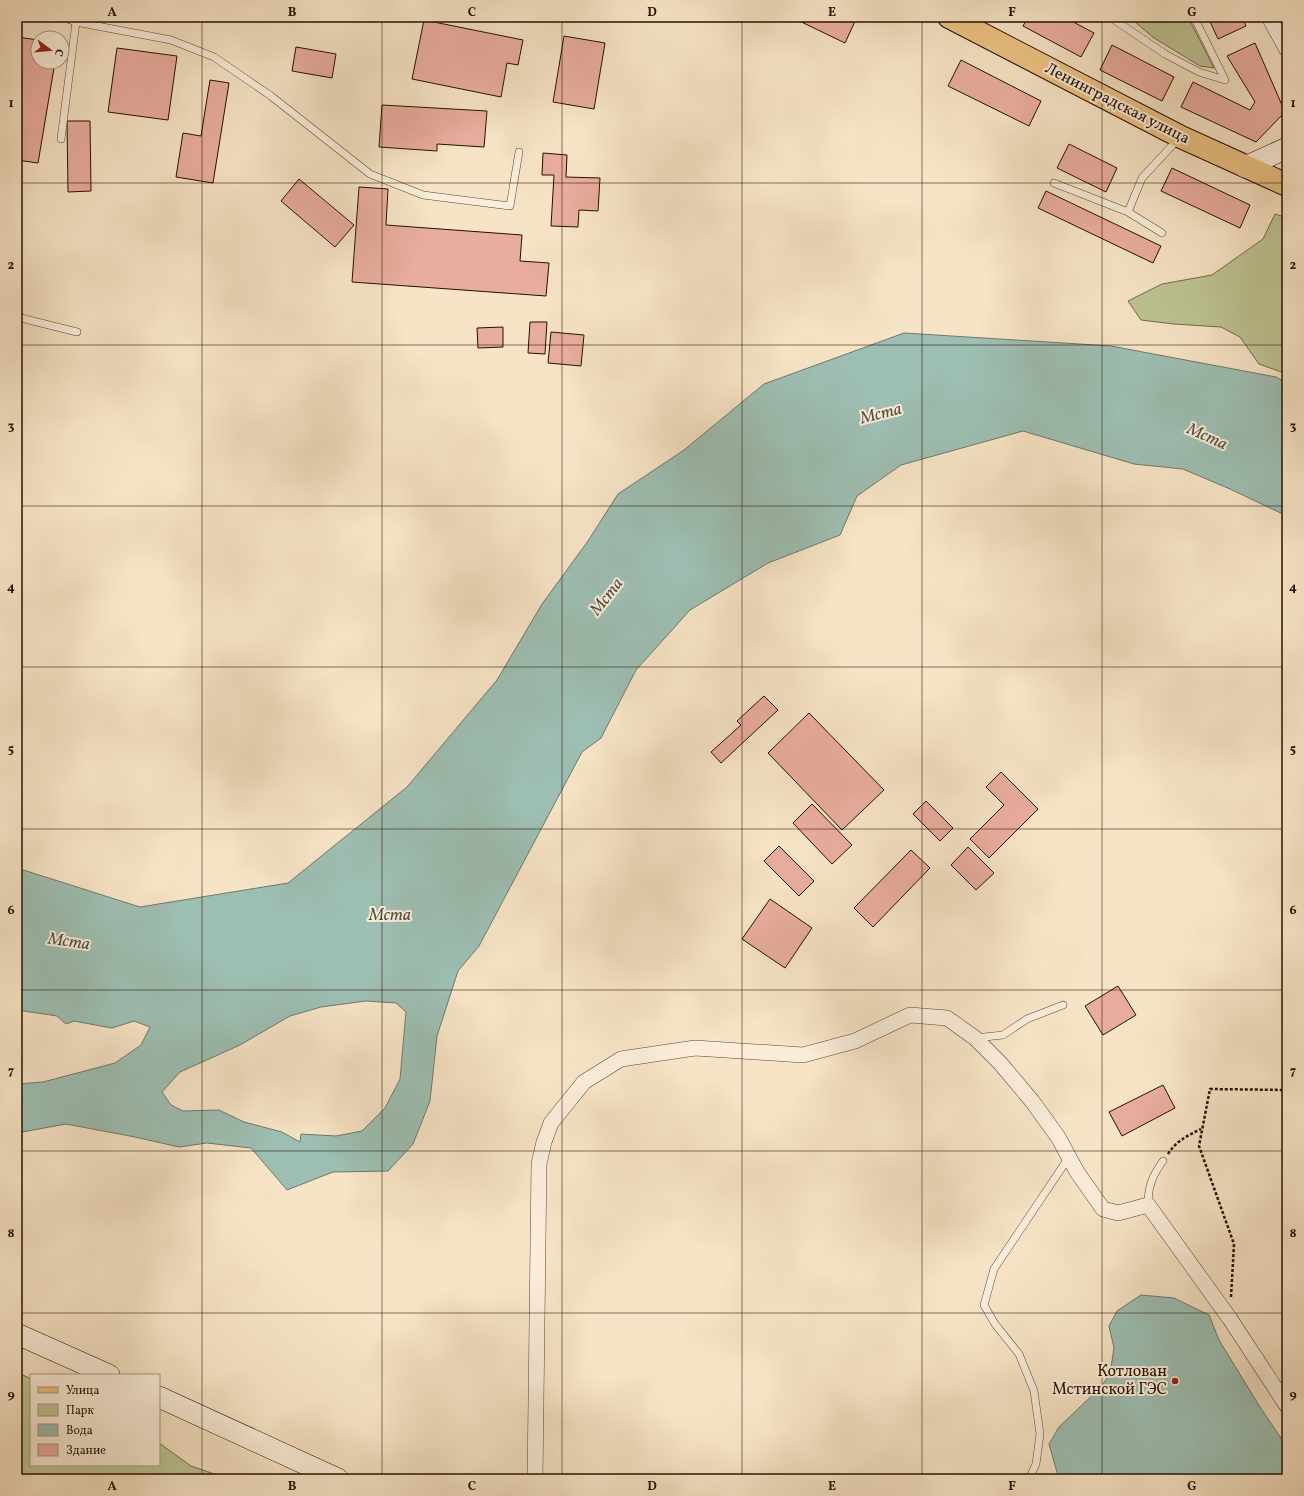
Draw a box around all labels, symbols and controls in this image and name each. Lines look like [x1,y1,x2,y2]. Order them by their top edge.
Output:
text: A [107,4,117,22]
text: B [288,4,297,22]
text: C [468,4,476,22]
text: D [647,4,657,22]
text: E [828,4,836,22]
text: F [1008,4,1016,22]
text: G [1187,4,1197,22]
north arrow [30,30,70,70]
text: С [50,47,66,58]
street label: Ленинградская улица [1041,58,1193,150]
text: 1 [8,95,14,113]
text: 1 [1290,95,1296,113]
text: 2 [8,257,15,275]
text: 2 [1290,257,1297,275]
water label: Мста [857,398,904,430]
text: 3 [8,418,15,436]
water label: Мста [1182,418,1231,456]
text: 3 [1290,418,1297,436]
water label: Мста [584,573,629,621]
text: 4 [7,579,15,597]
text: 4 [1289,579,1297,597]
text: 5 [8,741,14,759]
text: 5 [1290,741,1296,759]
text: 6 [7,902,15,920]
text: 6 [1289,902,1297,920]
water label: Мста [368,904,411,927]
water label: Мста [46,928,91,956]
text: 7 [8,1063,14,1081]
text: 7 [1290,1063,1296,1081]
text: 8 [7,1225,15,1243]
text: 8 [1289,1225,1297,1243]
place label: Котлован Мстинской ГЭС [1052,1361,1167,1401]
legend [30,1374,160,1466]
marker: Котлован Мстинской ГЭС [1170,1376,1180,1386]
text: Улица [66,1383,99,1399]
text: 9 [7,1386,15,1404]
text: 9 [1289,1386,1297,1404]
text: Парк [66,1403,94,1419]
text: Вода [66,1423,93,1439]
text: Здание [66,1443,106,1459]
text: A [107,1478,117,1496]
text: B [288,1478,297,1496]
text: C [468,1478,476,1496]
text: D [647,1478,657,1496]
text: E [828,1478,836,1496]
text: F [1008,1478,1016,1496]
text: G [1187,1478,1197,1496]

